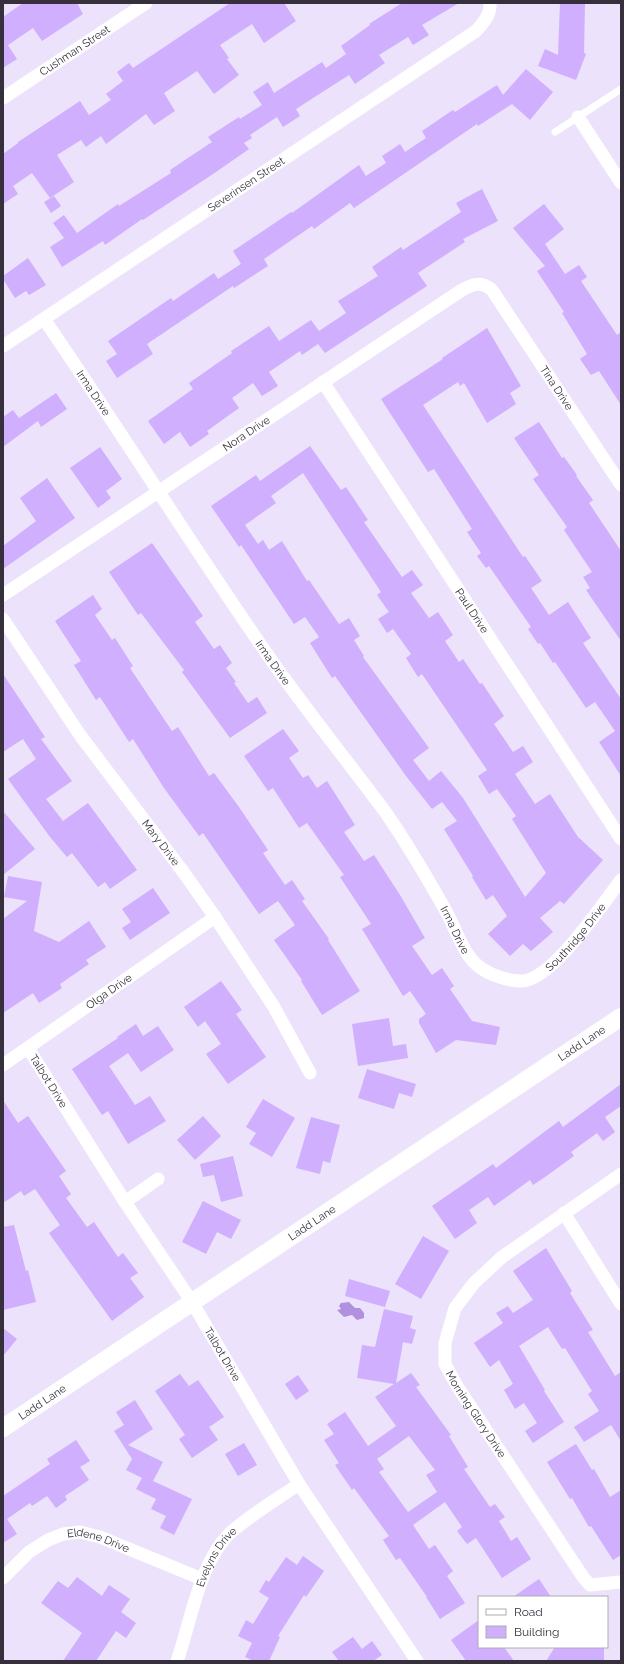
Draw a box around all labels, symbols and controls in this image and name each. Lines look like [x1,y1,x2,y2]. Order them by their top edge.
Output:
street label: Cushman Street [37,22,113,78]
street label: Severinsen Street [205,154,287,214]
street label: Tina Drive [537,363,576,413]
street label: Irma Drive [74,368,114,419]
street label: Nora Drive [220,413,273,454]
street label: Paul Drive [453,586,492,636]
street label: Irma Drive [253,638,294,688]
street label: Mary Drive [140,817,183,869]
street label: Southridge Drive [543,900,608,974]
street label: Irma Drive [438,904,473,957]
street label: Olga Drive [83,970,135,1012]
street label: Ladd Lane [556,1022,608,1064]
street label: Talbot Drive [27,1052,71,1111]
street label: Ladd Lane [286,1202,339,1243]
street label: Talbot Drive [202,1325,244,1384]
street label: Morning Glory Drive [443,1368,509,1460]
street label: Ladd Lane [16,1381,69,1422]
street label: Evelyns Drive [193,1524,239,1589]
street label: Eldene Drive [66,1525,132,1555]
legend [478,1596,608,1648]
text: Road [514,1605,543,1619]
text: Building [514,1625,560,1639]

